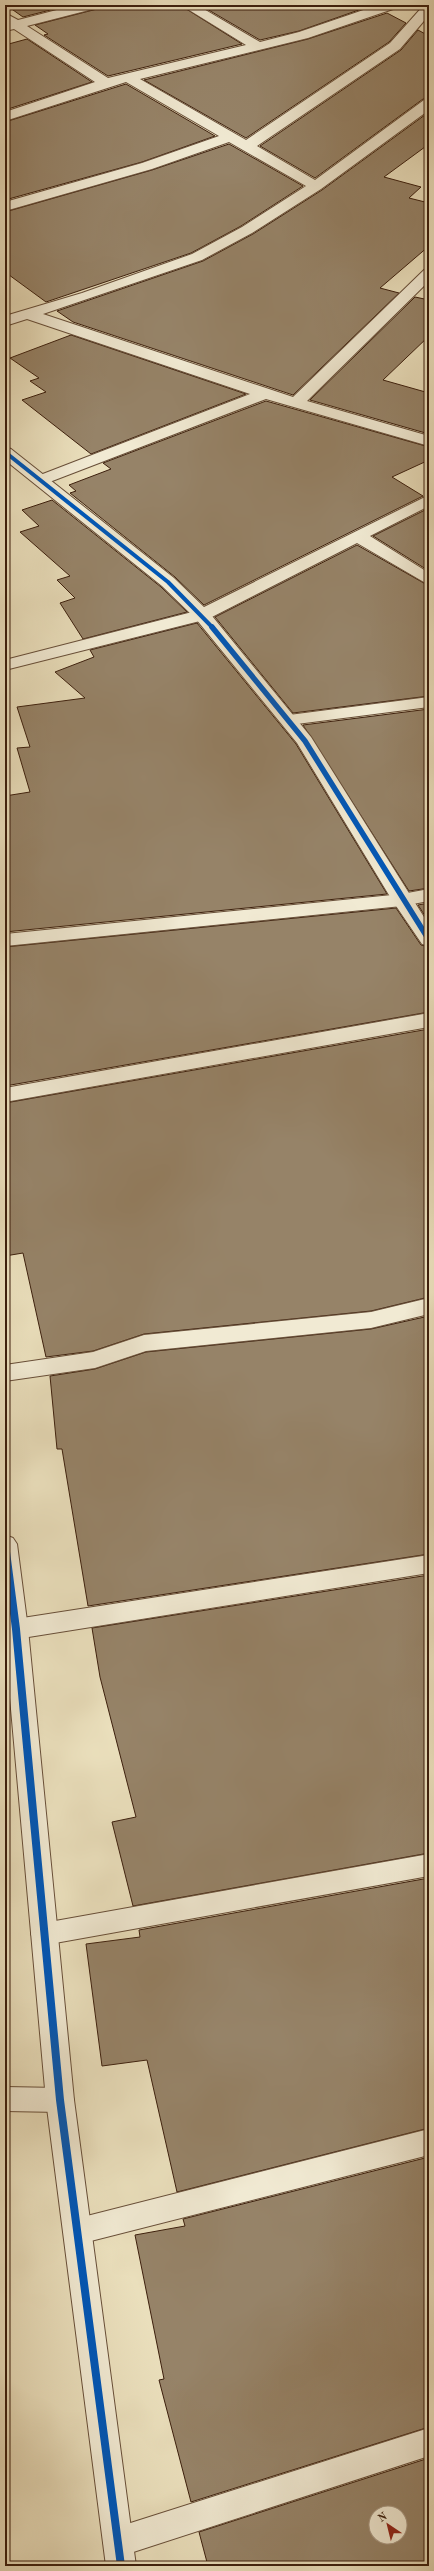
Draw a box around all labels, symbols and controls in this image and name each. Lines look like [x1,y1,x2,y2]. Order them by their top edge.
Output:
north arrow [368,2505,408,2545]
text: N [377,2511,390,2525]

